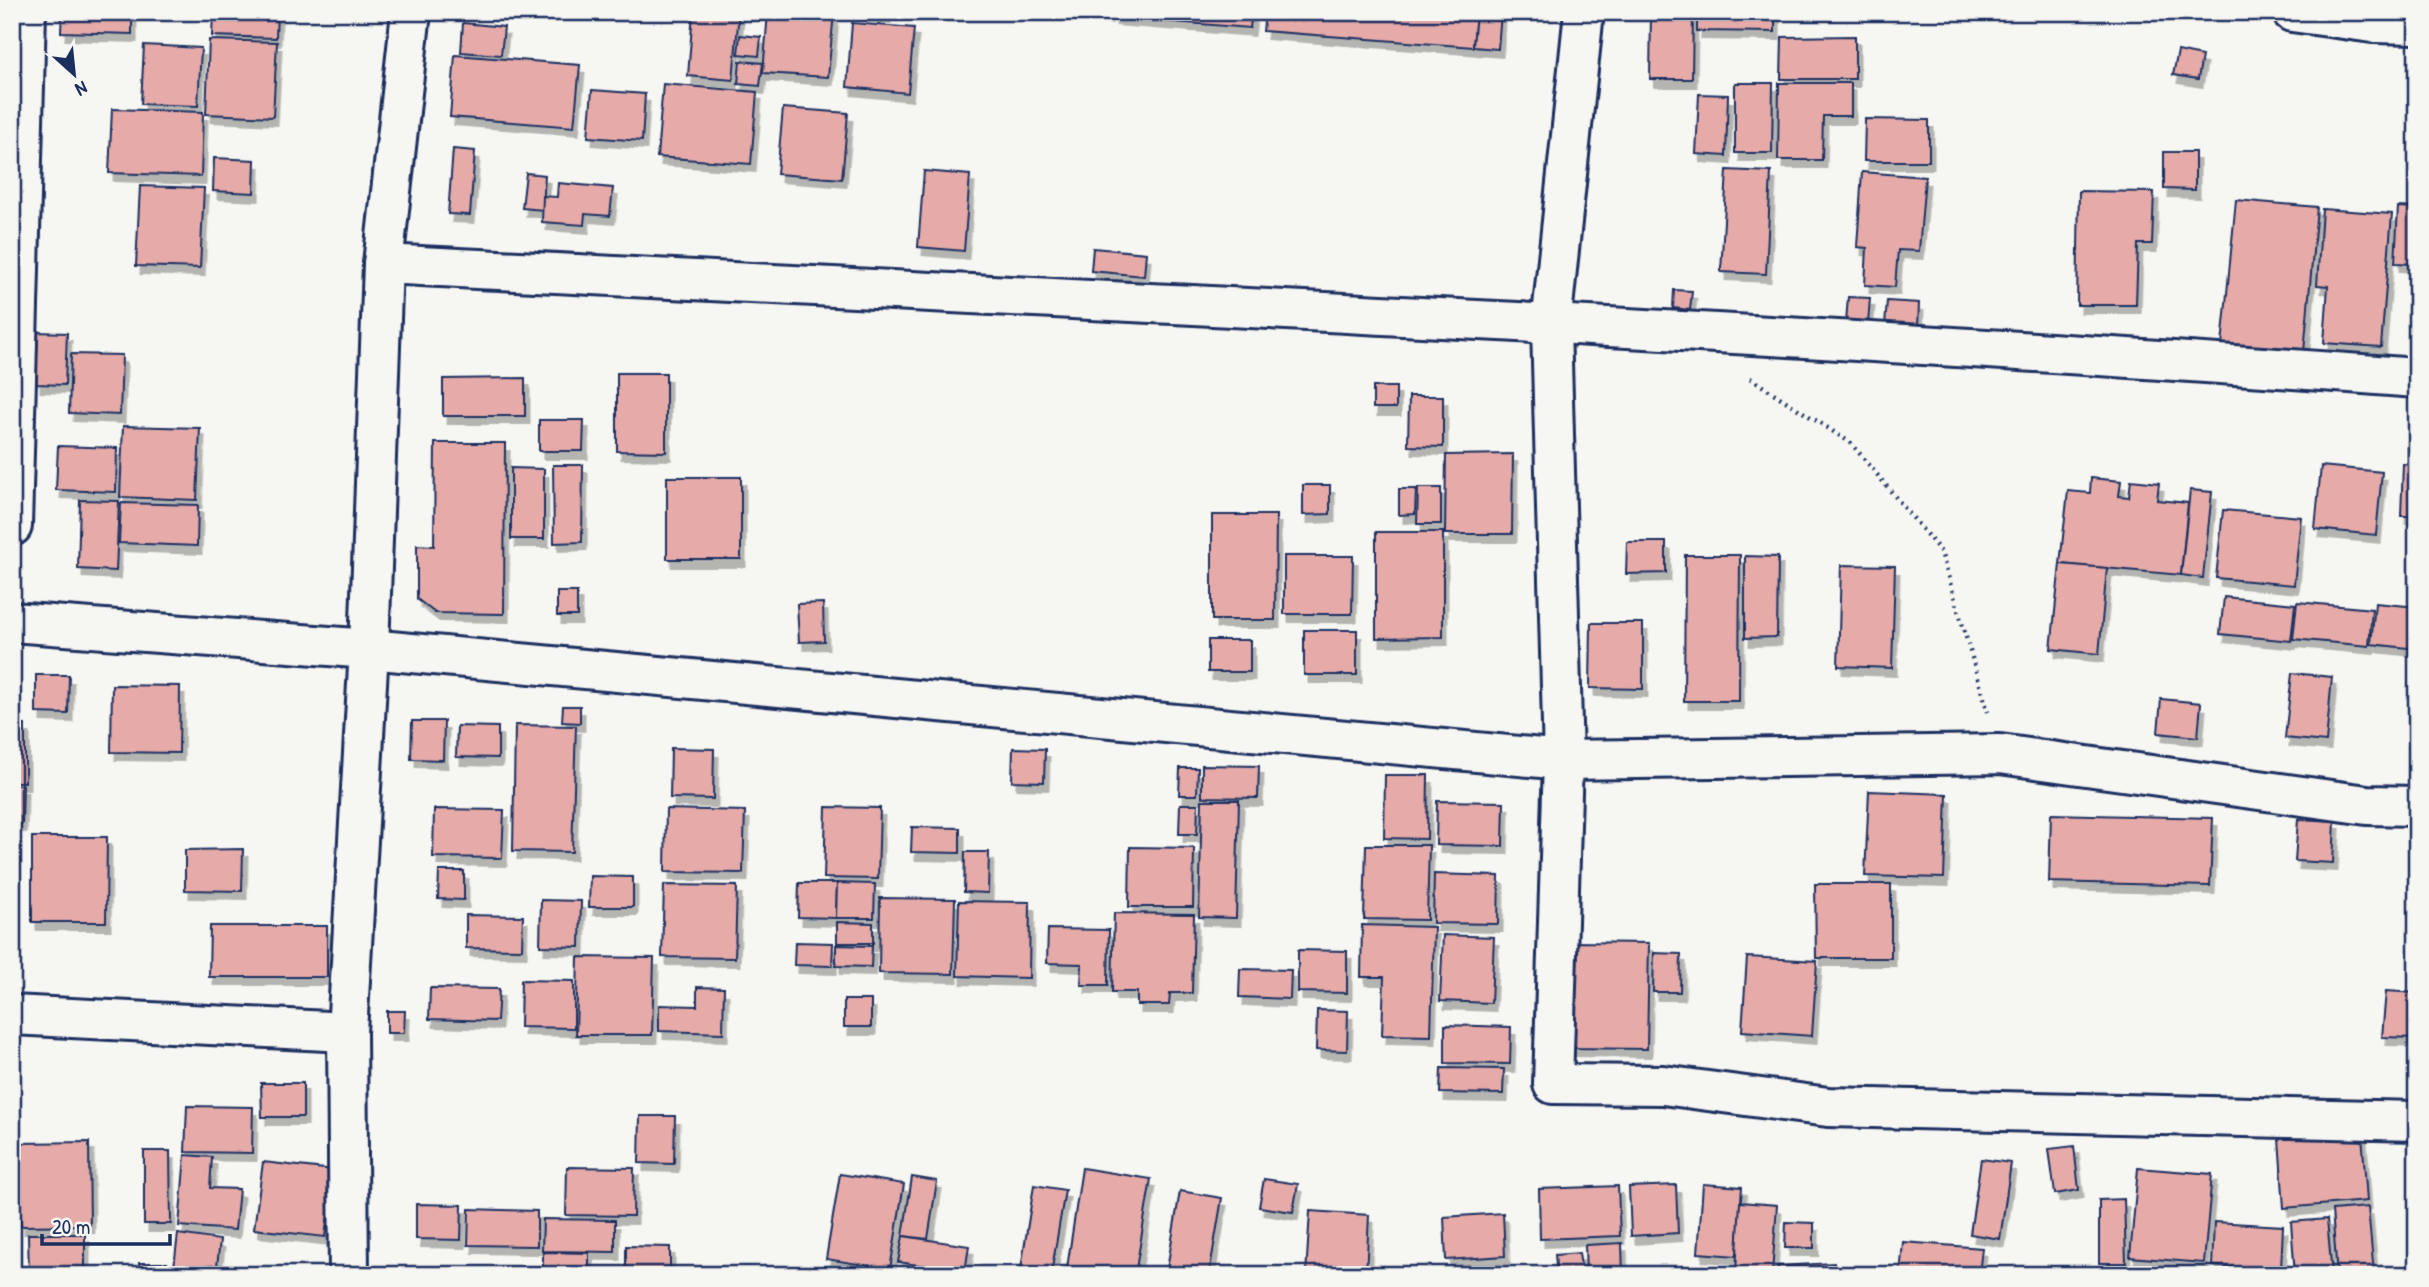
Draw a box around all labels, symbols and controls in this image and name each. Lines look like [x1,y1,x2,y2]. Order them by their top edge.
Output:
north arrow [38,38,108,108]
text: N [71,75,92,103]
scale bar [42,1203,170,1247]
text: 20 m [52,1212,90,1241]

